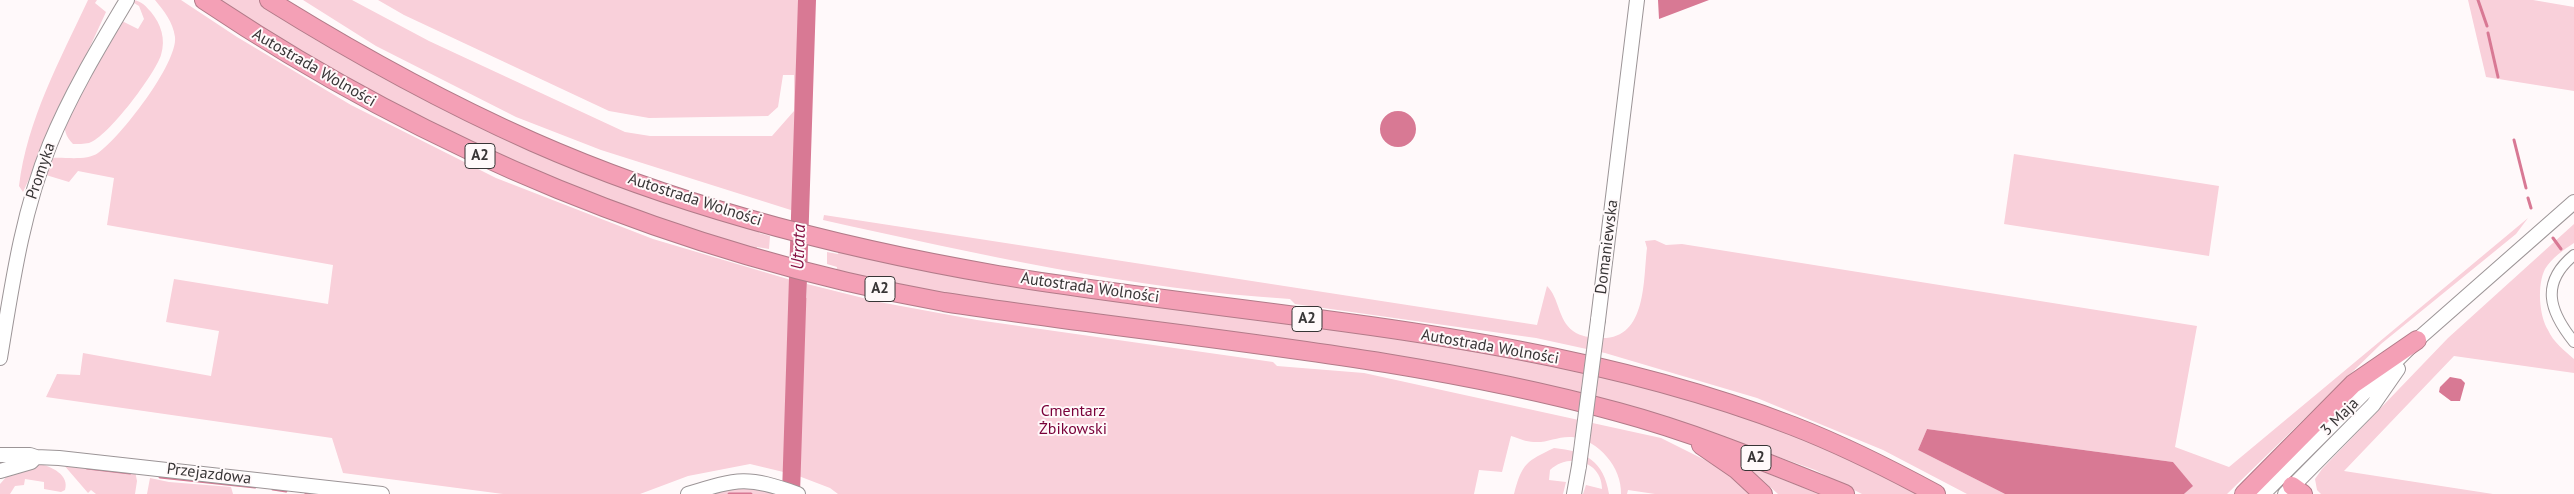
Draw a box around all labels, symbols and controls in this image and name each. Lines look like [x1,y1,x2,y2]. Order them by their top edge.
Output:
street label: Autostrada Wolności [249,25,379,111]
street label: Promyka [22,140,60,202]
road number: A2 [465,144,495,168]
street label: Autostrada Wolności [626,169,764,231]
street label: Domaniewska [1592,199,1622,295]
water label: Utrata [787,224,811,270]
street label: Autostrada Wolności [1020,269,1160,307]
road number: A2 [865,276,895,302]
road number: A2 [1292,306,1322,332]
street label: Autostrada Wolności [1420,325,1560,369]
street label: 3 Maja [2317,394,2363,440]
park label: Cmentarz Żbikowski [1039,401,1107,439]
road number: A2 [1741,446,1771,470]
street label: Przejazdowa [166,459,252,489]

